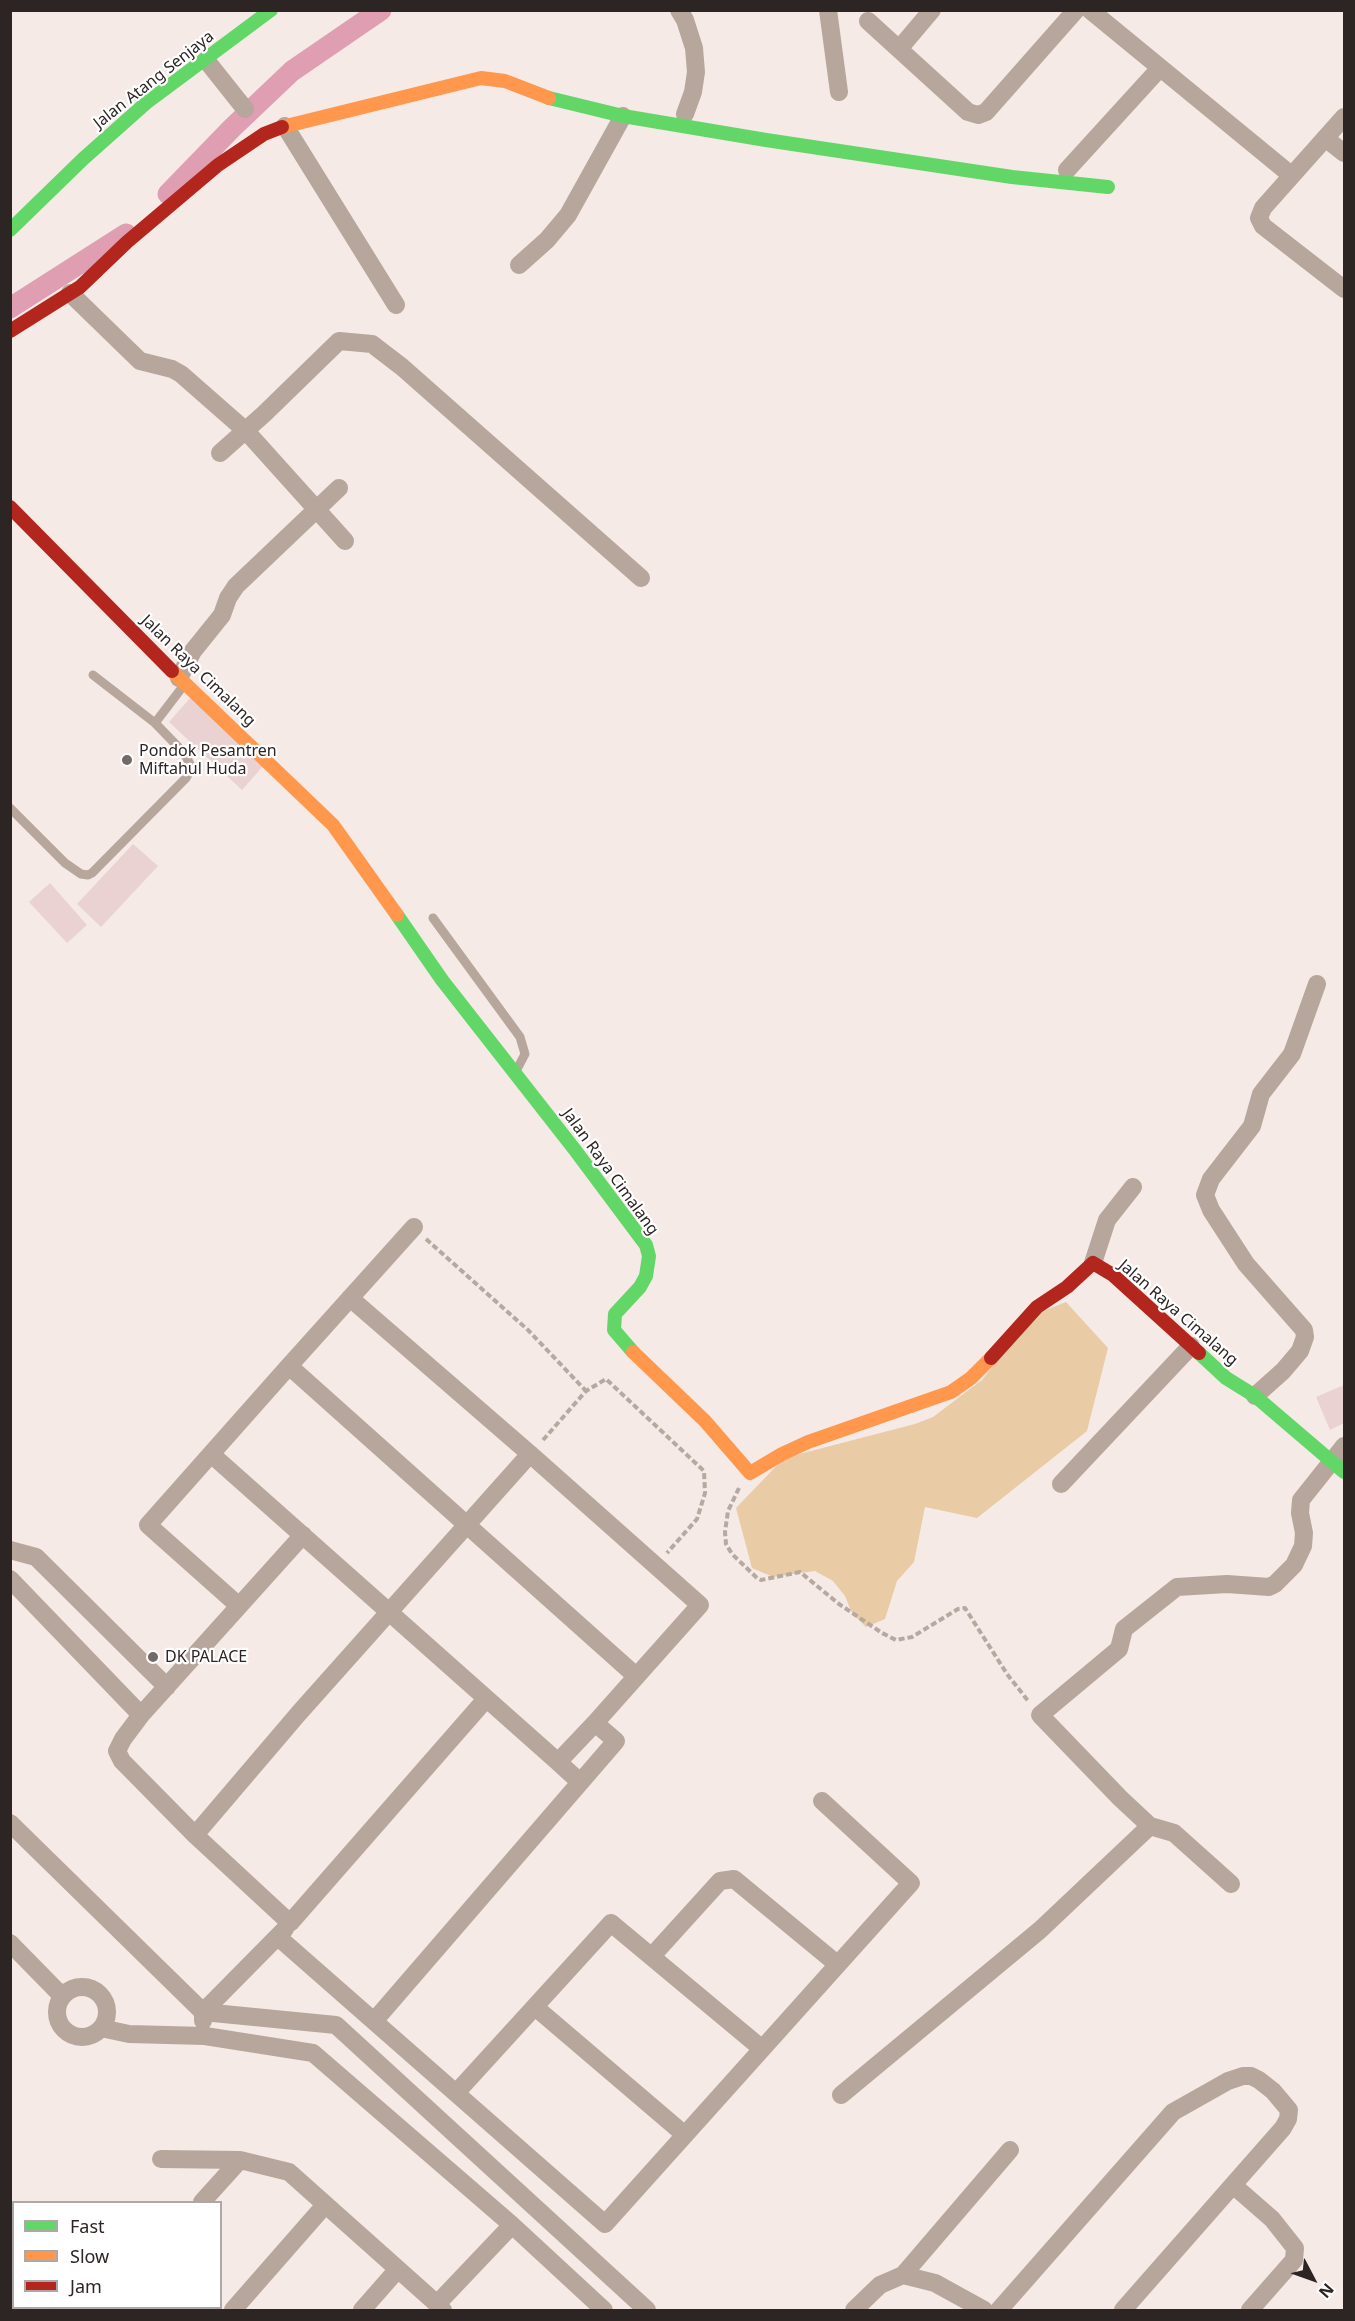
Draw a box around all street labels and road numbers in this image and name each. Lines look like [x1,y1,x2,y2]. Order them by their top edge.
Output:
street label: Jalan Atang Senjaya [90,27,218,133]
street label: Jalan Raya Cimalang [137,611,259,731]
street label: Jalan Raya Cimalang [558,1105,662,1239]
street label: Jalan Raya Cimalang [1114,1256,1242,1370]

